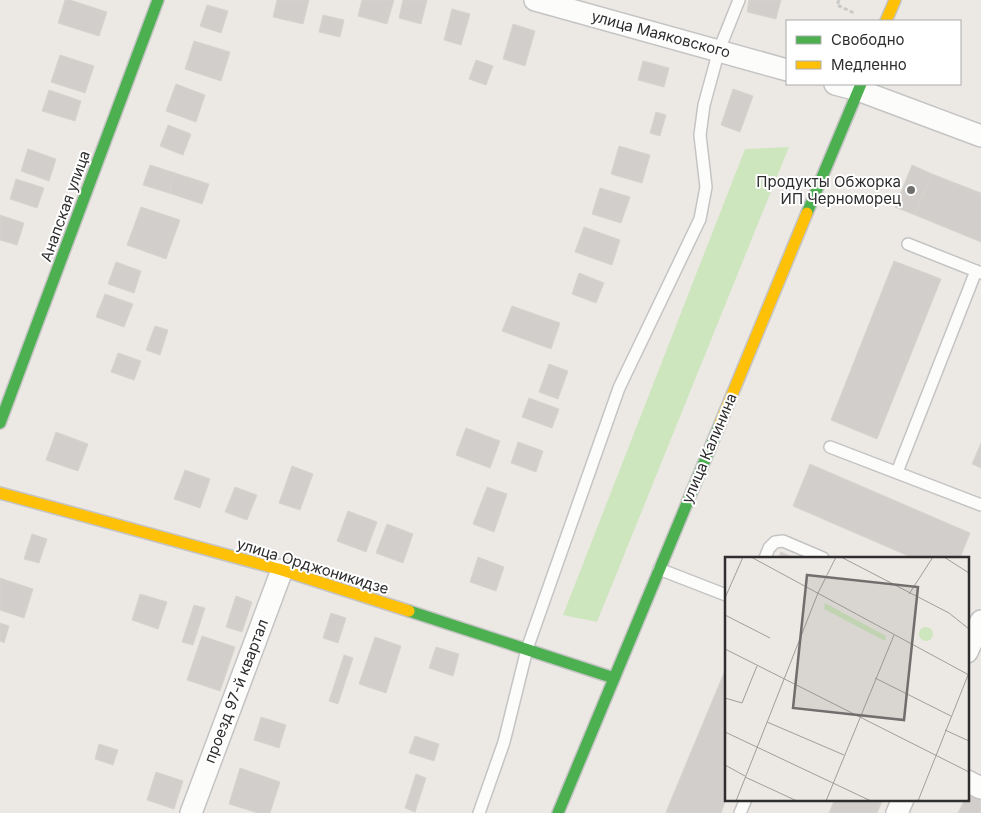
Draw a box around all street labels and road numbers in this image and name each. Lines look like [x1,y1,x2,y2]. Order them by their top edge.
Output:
street label: улица Маяковского [589,6,733,62]
street label: Анапская улица [36,148,94,264]
street label: улица Калинина [677,390,741,506]
street label: улица Орджоникидзе [235,534,391,598]
street label: проезд 97-й квартал [200,616,272,766]

